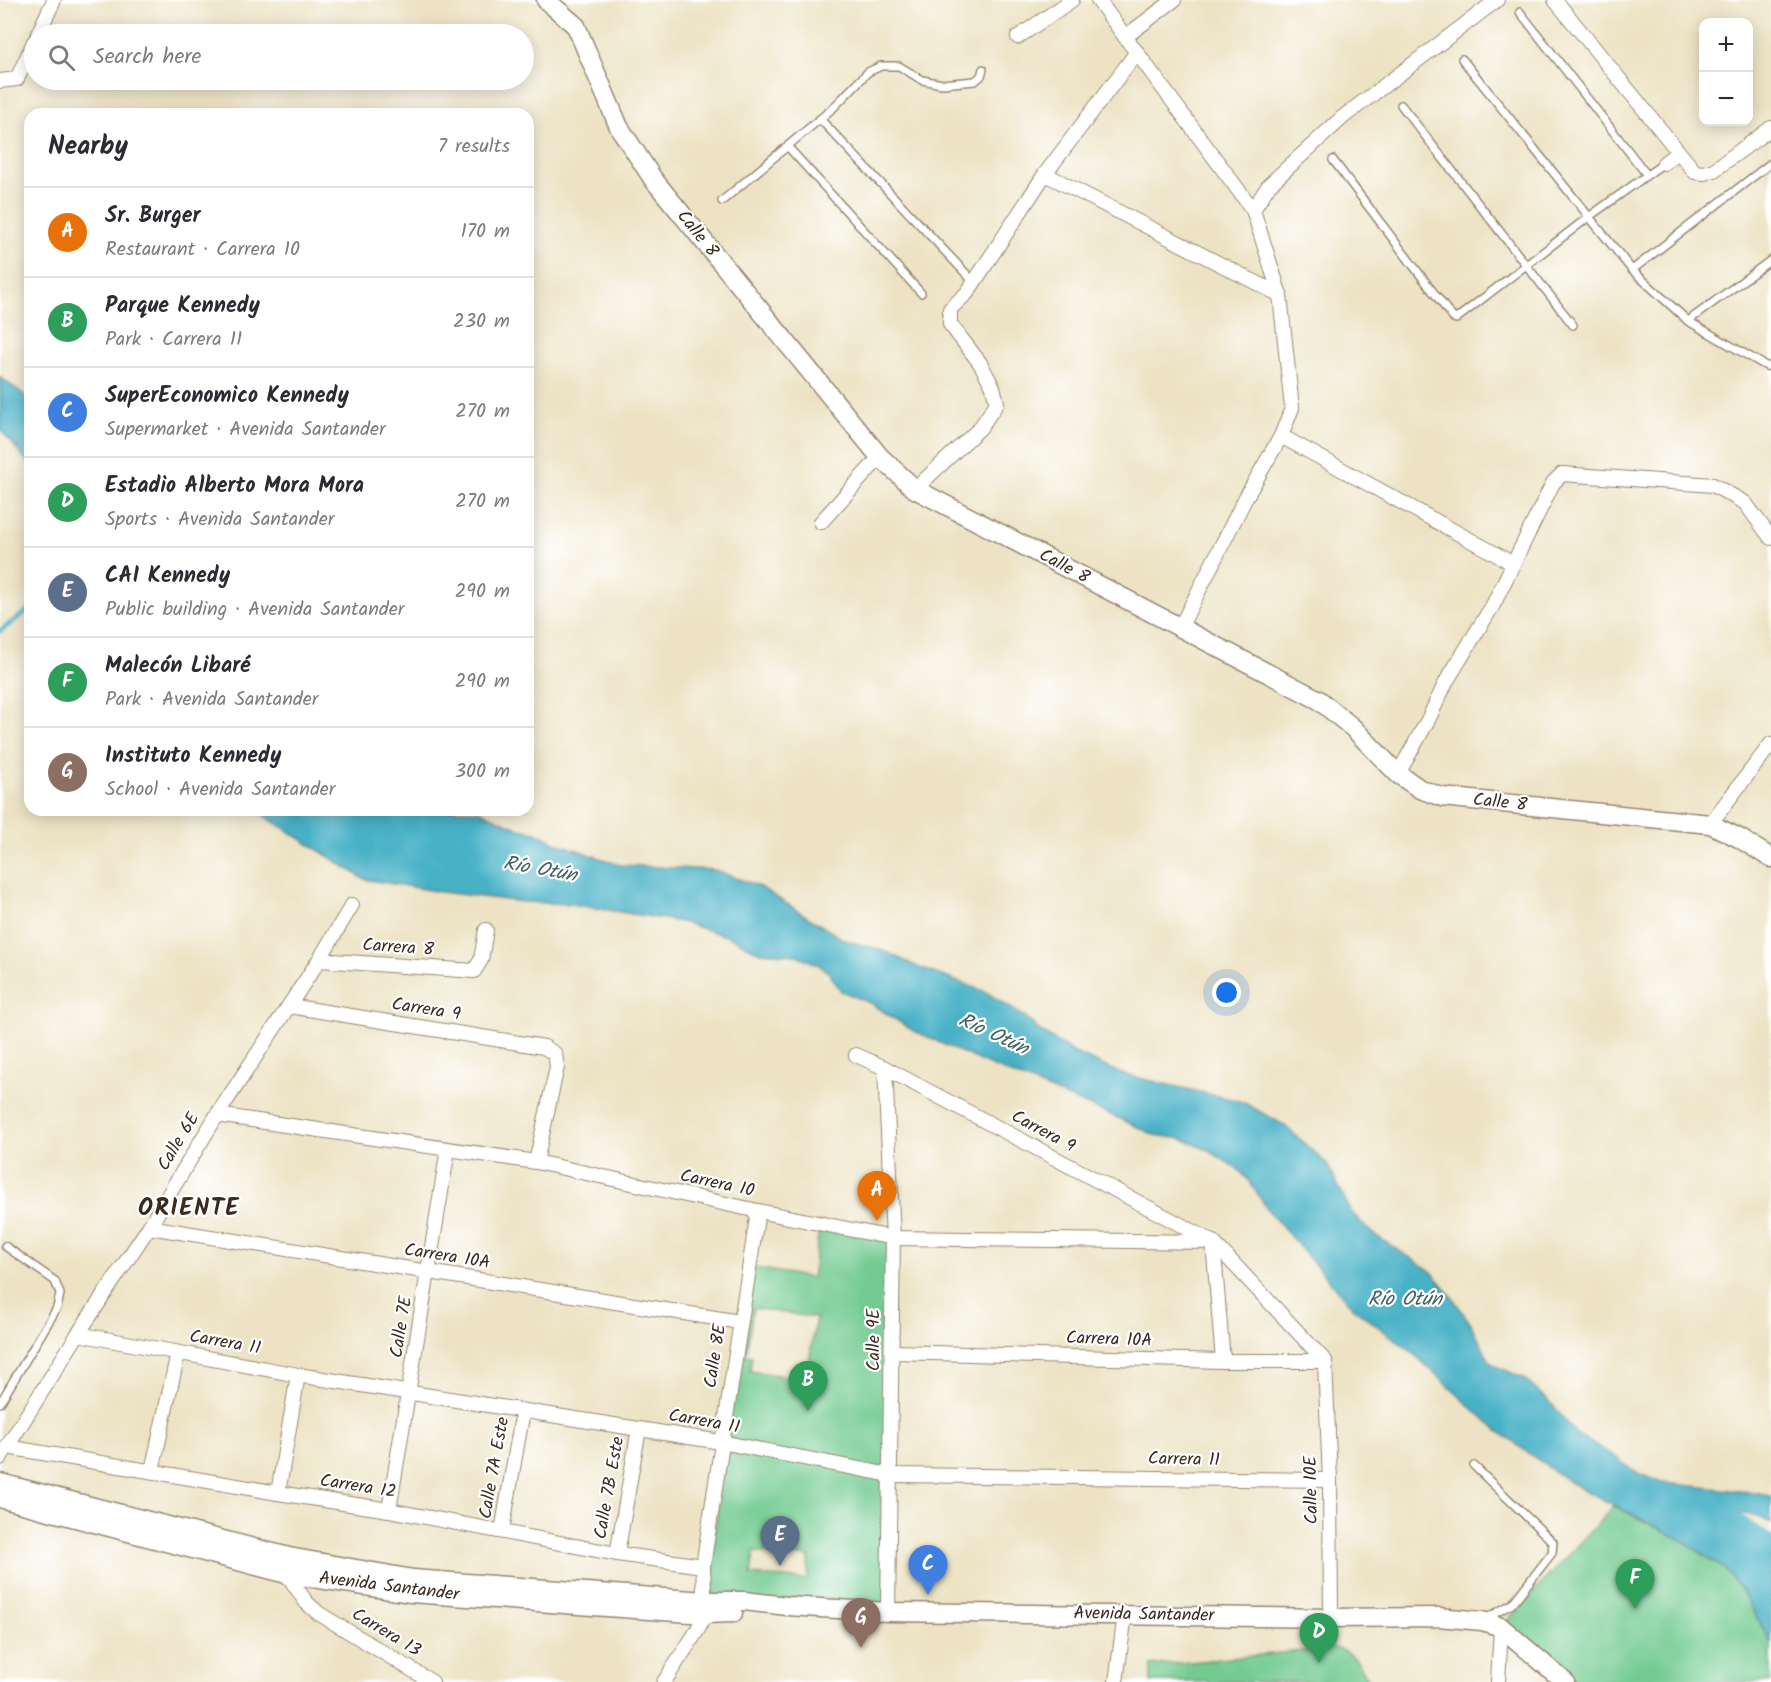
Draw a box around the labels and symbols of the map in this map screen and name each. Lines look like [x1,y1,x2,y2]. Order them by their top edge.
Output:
street label: Calle 8 [669,204,725,264]
street label: Calle 8 [1033,541,1095,593]
street label: Calle 8 [1472,786,1529,820]
water label: Río Otún [501,848,580,892]
street label: Carrera 8 [361,931,435,965]
your location [1212,978,1241,1007]
street label: Carrera 9 [389,990,463,1030]
water label: Río Otún [953,1005,1034,1066]
street label: Carrera 9 [1005,1103,1081,1161]
street label: Calle 6E [150,1107,208,1177]
street label: Carrera 10 [677,1162,757,1206]
pin: A [858,1172,896,1221]
district label: ORIENTE [138,1189,240,1228]
street label: Carrera 10A [402,1236,492,1278]
water label: Río Otún [1368,1284,1443,1316]
street label: Calle 7E [383,1294,421,1360]
street label: Calle 9E [860,1308,889,1371]
street label: Calle 8E [697,1321,735,1390]
street label: Carrera 11 [187,1322,263,1364]
street label: Carrera 10A [1065,1324,1153,1356]
pin: B [788,1362,828,1411]
street label: Carrera 11 [666,1401,742,1443]
street label: Calle 7A Este [472,1415,518,1521]
street label: Calle 7B Este [587,1434,633,1542]
street label: Carrera 11 [1148,1445,1220,1475]
street label: Calle 10E [1297,1455,1327,1525]
street label: Carrera 12 [318,1467,398,1507]
pin: E [760,1516,800,1566]
pin: C [908,1546,948,1595]
pin: F [1616,1560,1654,1609]
street label: Avenida Santander [317,1564,462,1610]
pin: G [842,1598,880,1648]
street label: Avenida Santander [1073,1599,1216,1631]
street label: Carrera 13 [346,1601,426,1665]
pin: D [1300,1614,1338,1663]

